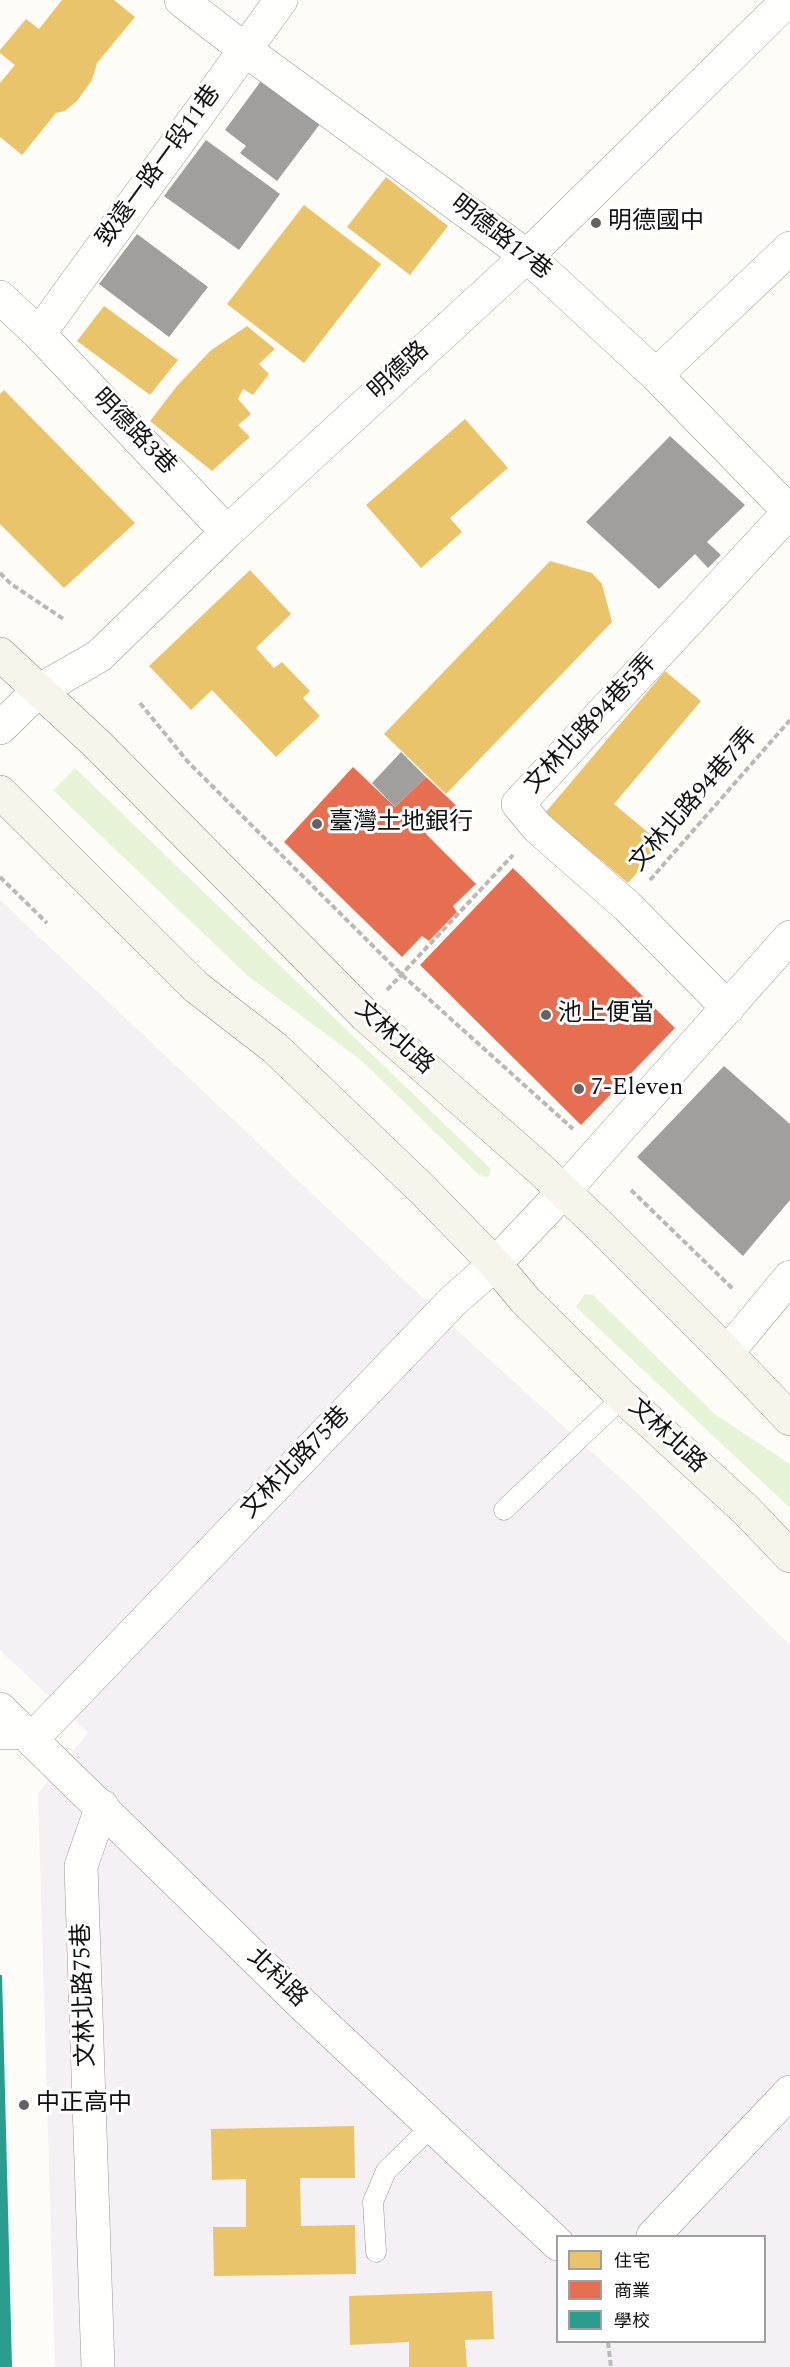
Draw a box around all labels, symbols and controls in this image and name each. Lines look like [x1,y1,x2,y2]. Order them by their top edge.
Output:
street label: 致遠一路一段11巷 [92,81,228,253]
street label: 明德路17巷 [444,191,556,287]
place label: 明德國中 [608,209,704,237]
marker: 明德國中 [589,216,603,230]
street label: 明德路 [364,337,436,407]
street label: 明德路3巷 [85,384,181,482]
street label: 文林北路94巷5弄 [520,649,664,801]
street label: 文林北路94巷7弄 [625,724,765,878]
place label: 臺灣土地銀行 [329,810,473,838]
marker: 臺灣土地銀行 [310,817,324,831]
street label: 文林北路 [348,996,438,1082]
place label: 池上便當 [558,1001,654,1029]
marker: 池上便當 [539,1008,553,1022]
place label: 7-Eleven [591,1075,683,1103]
marker: 7-Eleven [572,1082,586,1096]
street label: 文林北路 [621,1394,711,1480]
street label: 文林北路75巷 [237,1402,357,1526]
street label: 文林北路75巷 [69,1923,103,2067]
street label: 北科路 [240,1944,312,2014]
place label: 中正高中 [36,2091,132,2119]
marker: 中正高中 [17,2098,31,2112]
legend [556,2235,766,2343]
text: 住宅 [614,2248,650,2275]
text: 商業 [614,2278,650,2305]
text: 學校 [614,2308,650,2335]

